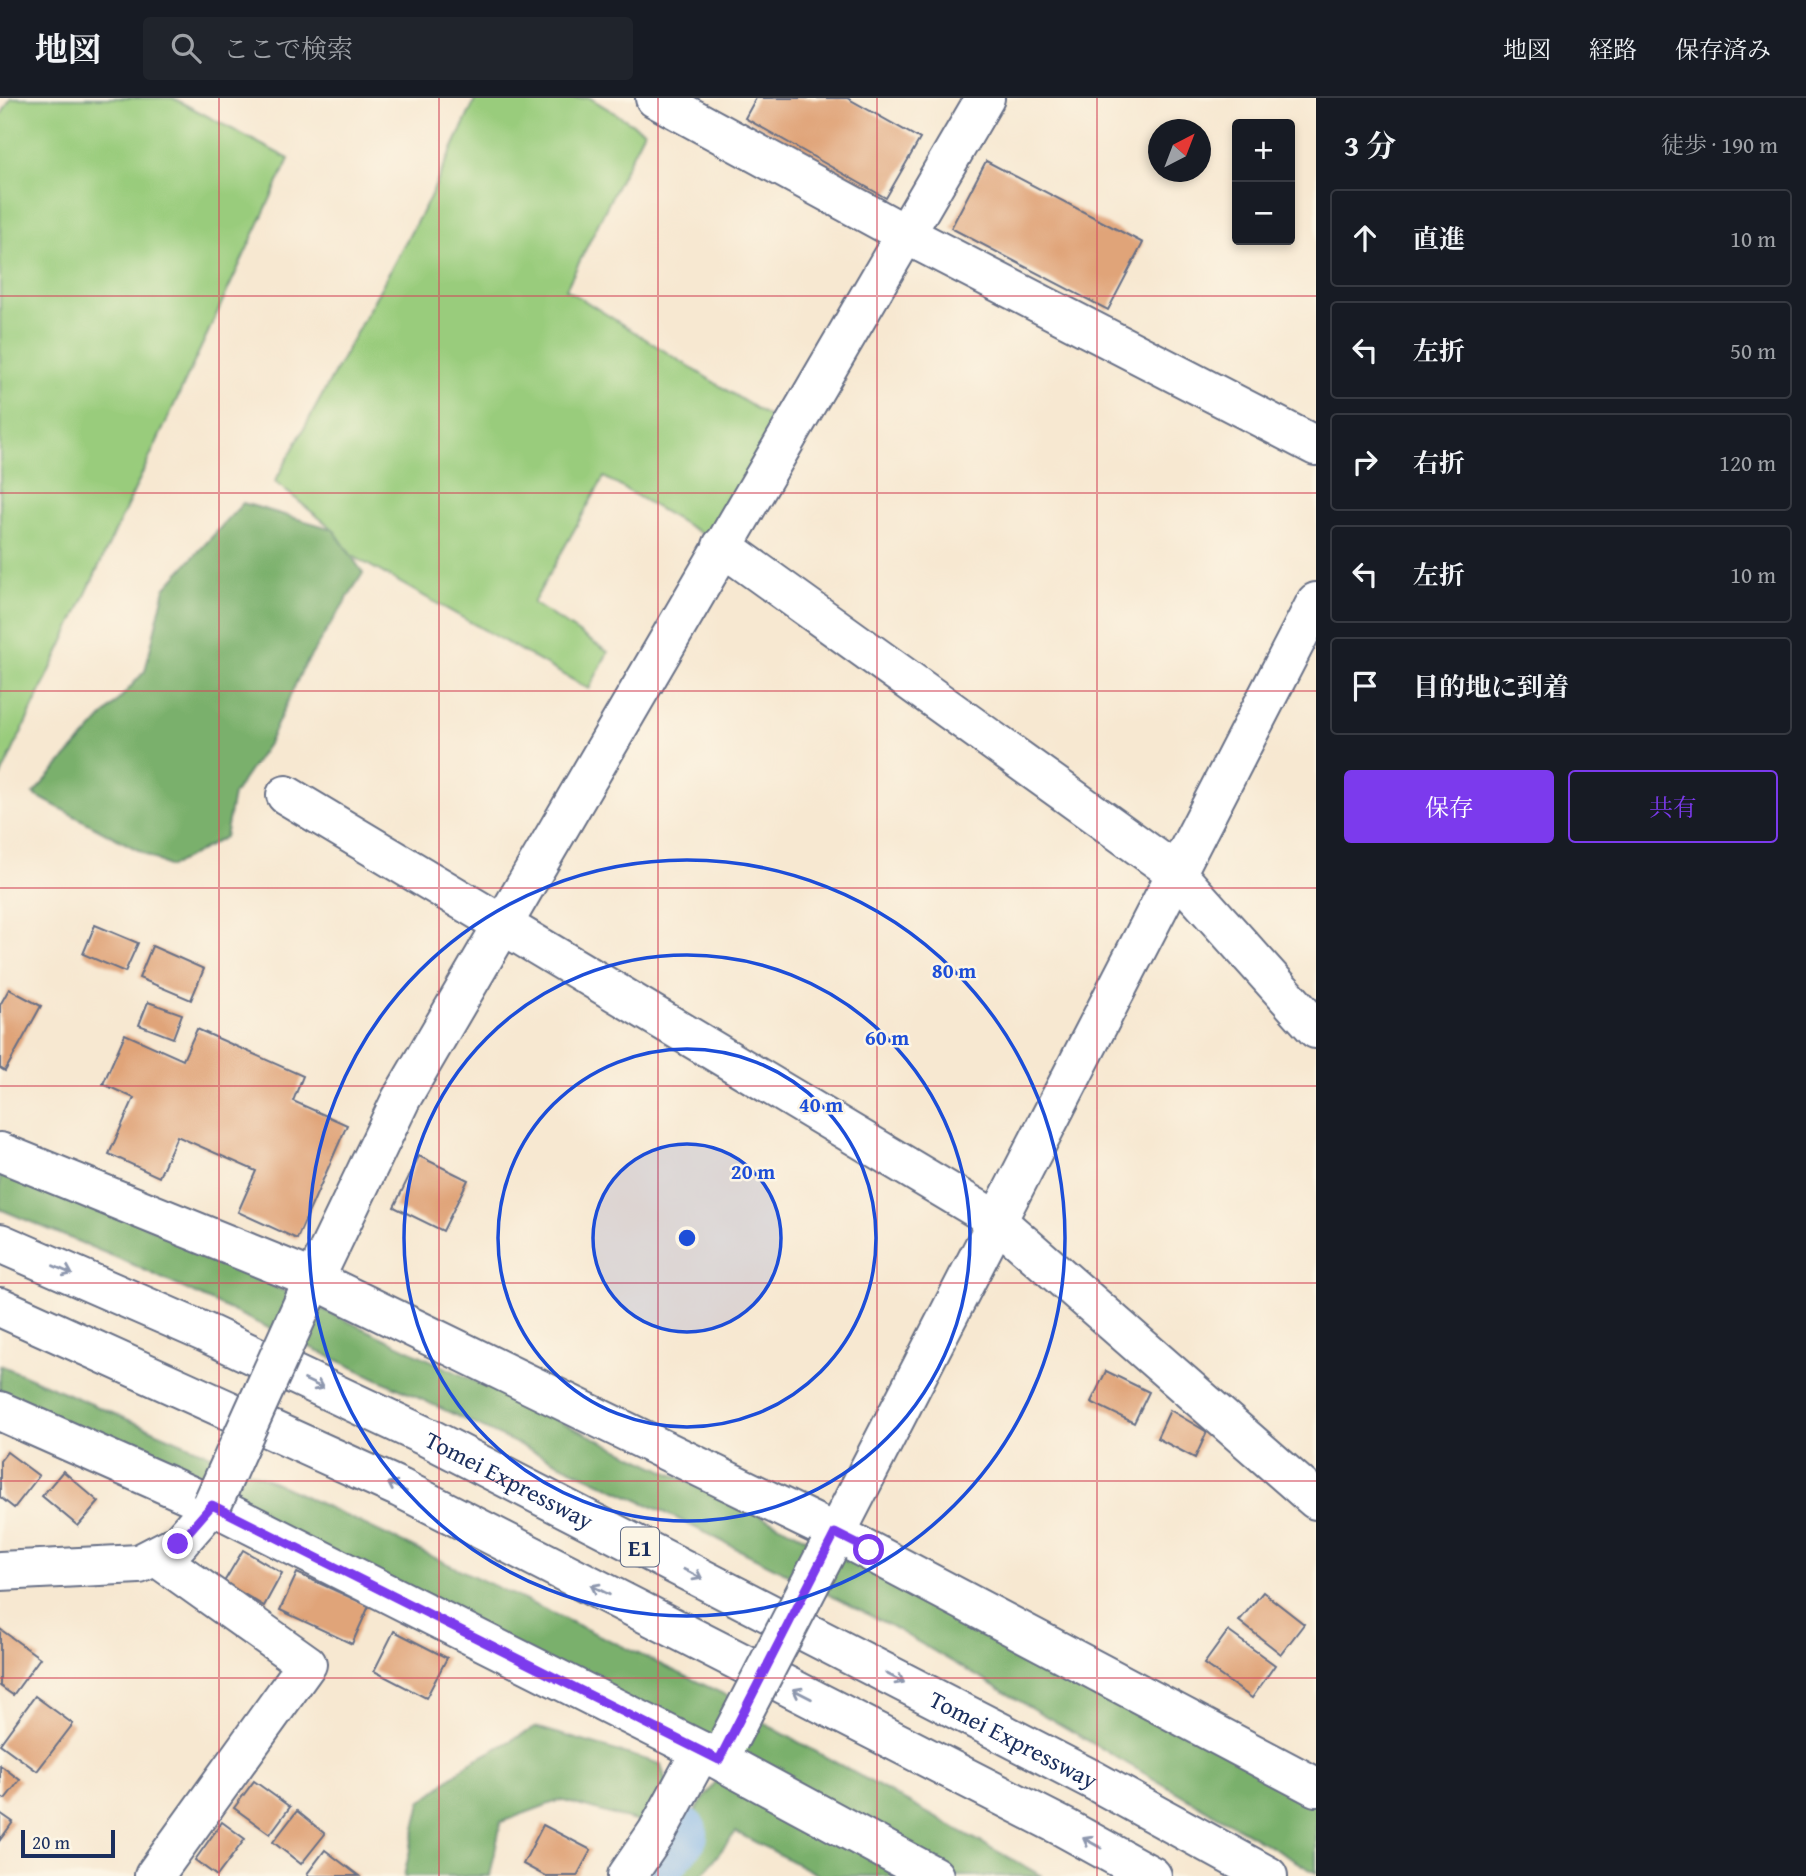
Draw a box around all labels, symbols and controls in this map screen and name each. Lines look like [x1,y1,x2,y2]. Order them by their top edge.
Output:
search box [143,17,633,80]
text: 地図 [35,25,101,73]
icon: search [167,29,205,67]
text: ここで検索 [223,29,353,68]
text: 地図 [1503,32,1551,67]
text: 経路 [1589,32,1637,67]
text: 保存済み [1675,32,1771,67]
north arrow [1148,119,1211,182]
map controls [1232,119,1295,245]
button: + [1232,119,1295,182]
text: 3 分 [1344,123,1396,167]
text: 徒歩 · 190 m [1661,128,1778,161]
button: − [1232,182,1295,245]
icon: ahead [1346,219,1384,257]
text: 直進 [1413,219,1465,258]
text: 10 m [1730,222,1776,255]
icon: left [1346,331,1384,369]
text: 左折 [1413,331,1465,370]
text: 50 m [1730,334,1776,367]
icon: right [1346,443,1384,481]
text: 右折 [1413,443,1465,482]
text: 120 m [1719,446,1776,479]
icon: left [1346,555,1384,593]
text: 左折 [1413,555,1465,594]
text: 10 m [1730,558,1776,591]
icon: arrive [1346,667,1384,705]
text: 目的地に到着 [1413,667,1569,706]
button: 保存 [1344,770,1554,843]
button: 共有 [1568,770,1778,843]
text: 80 m [932,955,976,986]
text: 60 m [865,1022,909,1053]
text: 40 m [799,1089,843,1120]
text: 20 m [731,1156,775,1187]
centre of rings [675,1226,699,1250]
one-way arrow [51,1264,73,1277]
one-way arrow [303,1378,325,1391]
street label: Tomei Expressway [419,1422,600,1537]
one-way arrow [387,1480,408,1493]
route end [162,1528,193,1559]
road number: E1 [621,1528,659,1566]
route start [853,1534,884,1565]
one-way arrow [682,1567,703,1581]
one-way arrow [590,1583,611,1597]
one-way arrow [884,1671,905,1685]
street label: Tomei Expressway [924,1681,1104,1797]
one-way arrow [793,1686,813,1700]
scale bar [21,1827,116,1859]
text: 20 m [32,1828,70,1856]
one-way arrow [1082,1836,1103,1849]

